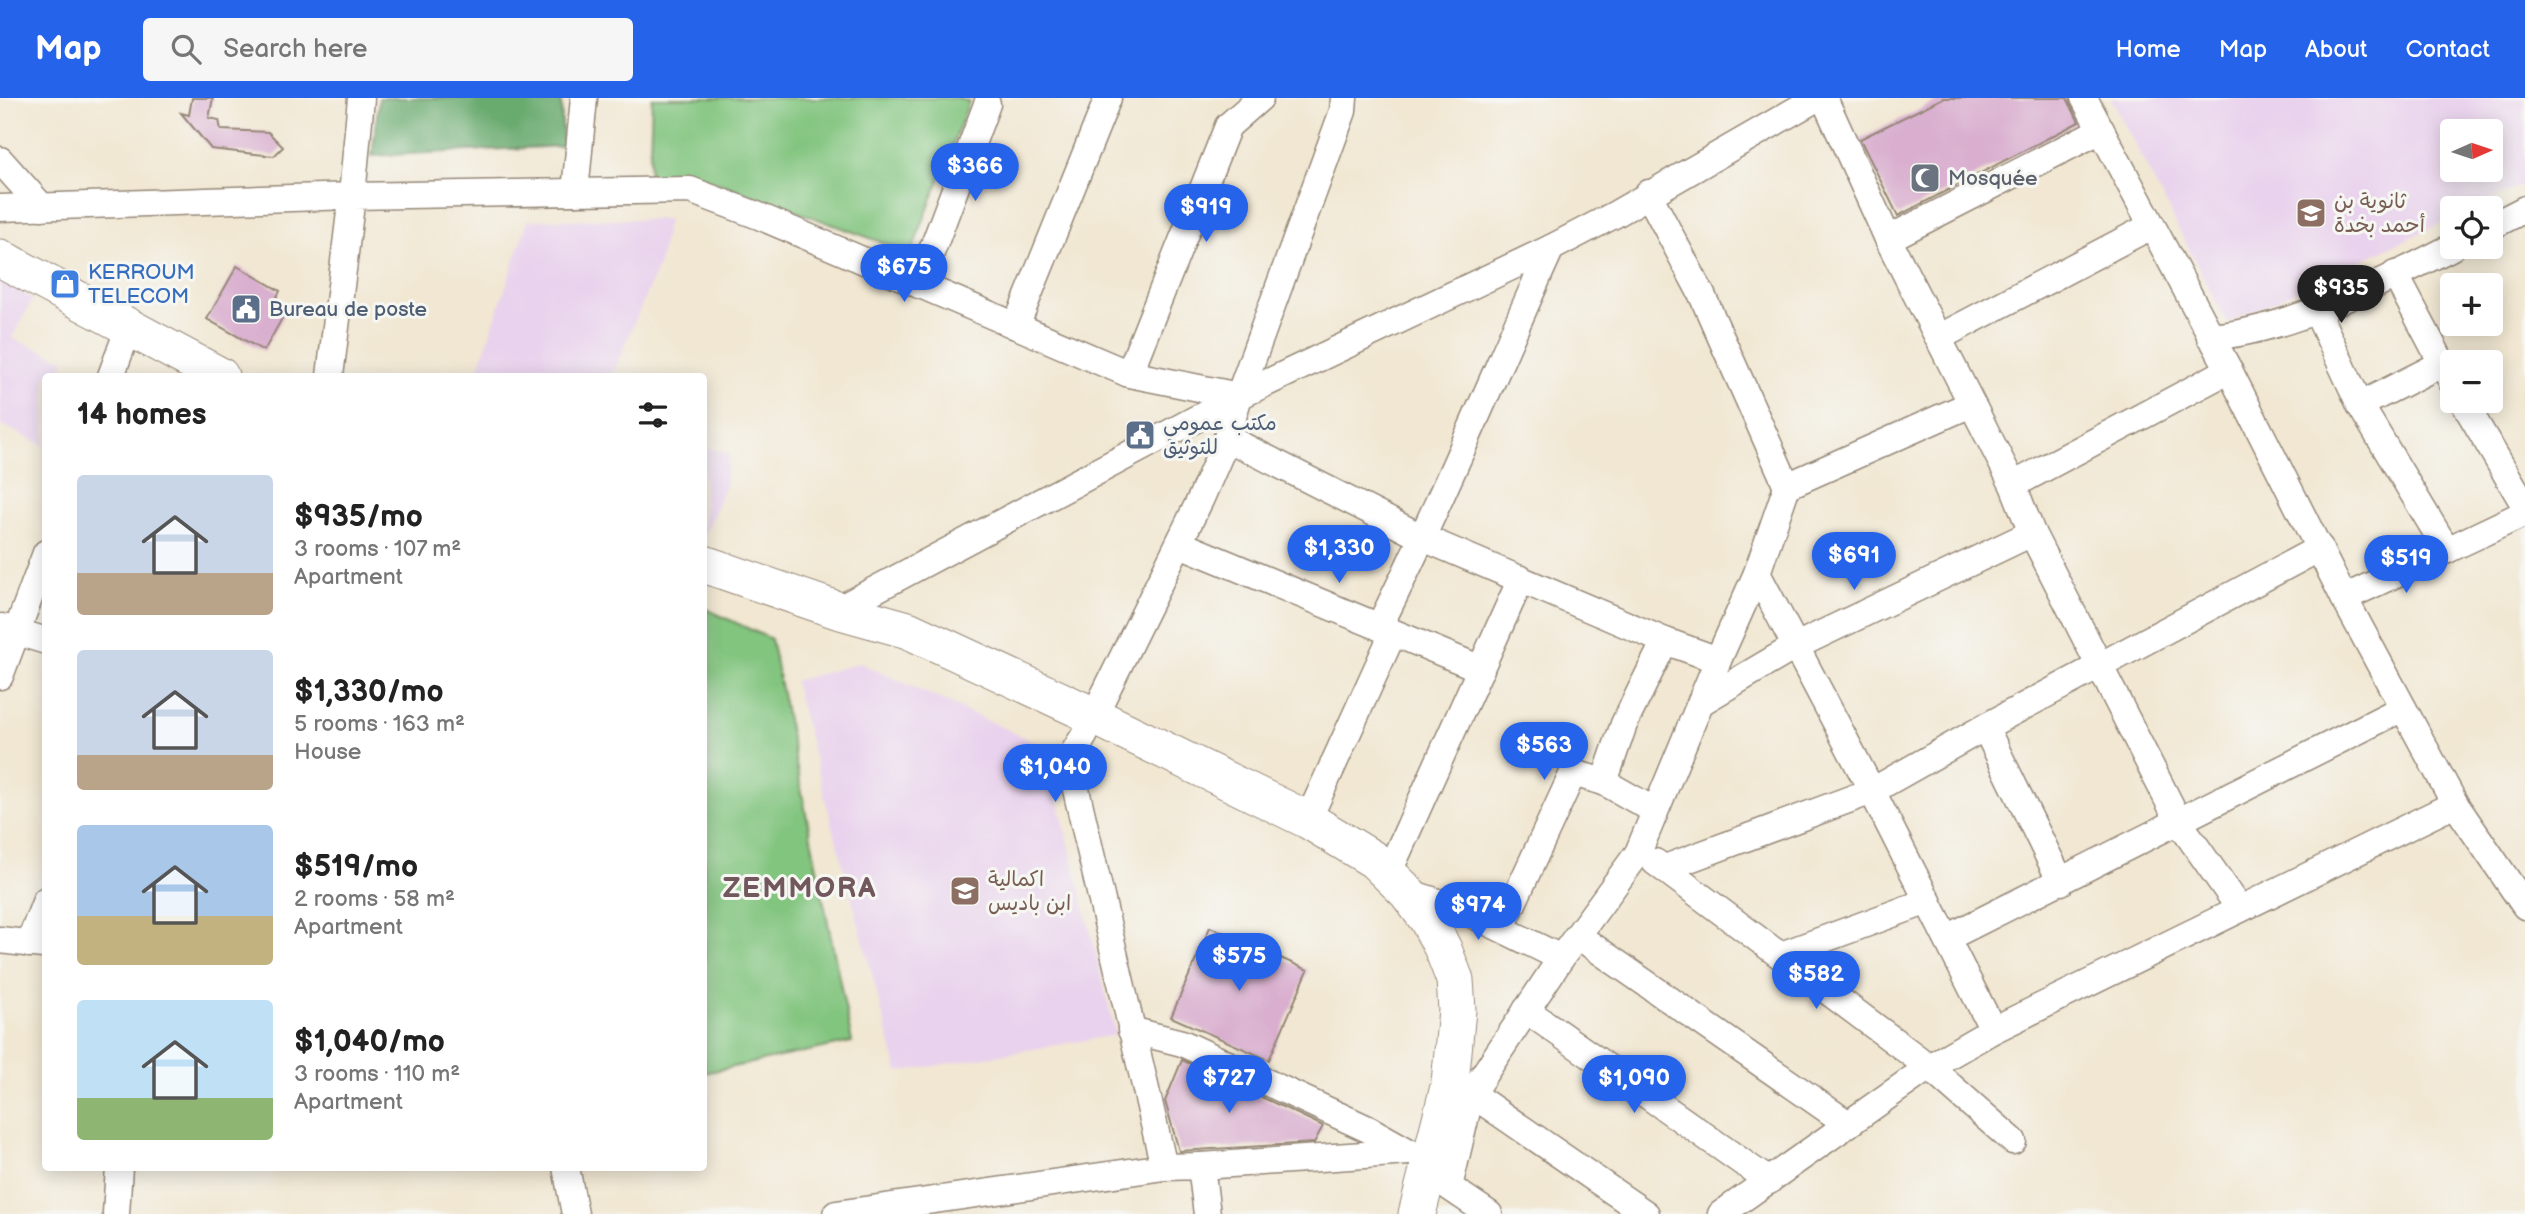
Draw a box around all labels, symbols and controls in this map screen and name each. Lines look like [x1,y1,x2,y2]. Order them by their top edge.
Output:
search box [143,18,633,81]
text: Map [35,29,101,69]
icon: search [167,30,205,68]
text: Search here [223,34,367,65]
text: Home [2116,35,2181,64]
text: Map [2219,35,2267,64]
text: About [2305,35,2367,64]
text: Contact [2405,35,2490,64]
north arrow [2440,119,2502,182]
map controls [2440,119,2503,413]
pin: $366 [934,144,1016,203]
text: $366 [947,152,1003,180]
mosque icon: Mosquée [1908,161,1942,195]
place label: Mosquée [1948,166,2038,191]
pin: $919 [1165,184,1247,244]
place label: ثانوية بن أحمد بخدة [2334,189,2425,238]
text: $919 [1180,193,1232,221]
school or university icon: ثانوية بن أحمد بخدة [2294,196,2328,230]
button: locate [2440,196,2503,259]
pin: $675 [863,244,945,304]
text: $675 [876,253,932,281]
place label: KERROUM TELECOM [88,260,195,309]
pin: $935 [2300,266,2382,325]
shop icon: KERROUM TELECOM [48,267,82,301]
button: + [2440,273,2503,336]
text: $935 [2313,274,2369,302]
public building icon: Bureau de poste [229,292,263,326]
place label: Bureau de poste [269,297,427,322]
button: − [2440,350,2503,413]
icon: filters [634,396,672,434]
text: 14 homes [77,397,206,433]
place label: مكتب عمومي للتوثيق [1163,411,1277,460]
public building icon: مكتب عمومي للتوثيق [1123,418,1157,452]
text: $935/mo [294,499,423,535]
icon: home [133,503,217,587]
pin: $1,330 [1282,526,1396,585]
pin: $691 [1813,532,1895,592]
text: $1,330 [1303,534,1375,562]
text: 3 rooms · 107 m² [294,535,461,563]
pin: $519 [2365,536,2447,595]
text: $691 [1828,541,1880,569]
text: $519 [2380,544,2432,572]
text: Apartment [294,563,403,591]
text: $1,330/mo [294,674,444,710]
icon: home [133,678,217,762]
text: 5 rooms · 163 m² [294,710,465,738]
pin: $563 [1503,722,1585,782]
text: $563 [1516,731,1572,759]
text: House [294,738,361,766]
pin: $1,040 [998,744,1112,804]
text: $1,040 [1019,753,1091,781]
text: $519/mo [294,849,418,885]
icon: home [133,853,217,937]
place label: اكمالية ابن باديس [988,867,1071,916]
district label: ZEMMORA [723,872,877,905]
school or university icon: اكمالية ابن باديس [948,874,982,908]
pin: $974 [1437,882,1519,942]
text: 2 rooms · 58 m² [294,885,455,913]
text: $974 [1451,891,1505,919]
text: Apartment [294,913,403,941]
pin: $575 [1198,934,1280,993]
text: $575 [1212,942,1266,970]
pin: $582 [1775,951,1857,1011]
text: $582 [1788,960,1844,988]
text: $1,040/mo [294,1024,445,1060]
icon: home [133,1028,217,1112]
pin: $727 [1188,1056,1270,1115]
pin: $1,090 [1577,1056,1691,1115]
text: 3 rooms · 110 m² [294,1060,460,1088]
text: $727 [1202,1064,1256,1092]
text: $1,090 [1598,1064,1670,1092]
text: Apartment [294,1088,403,1116]

